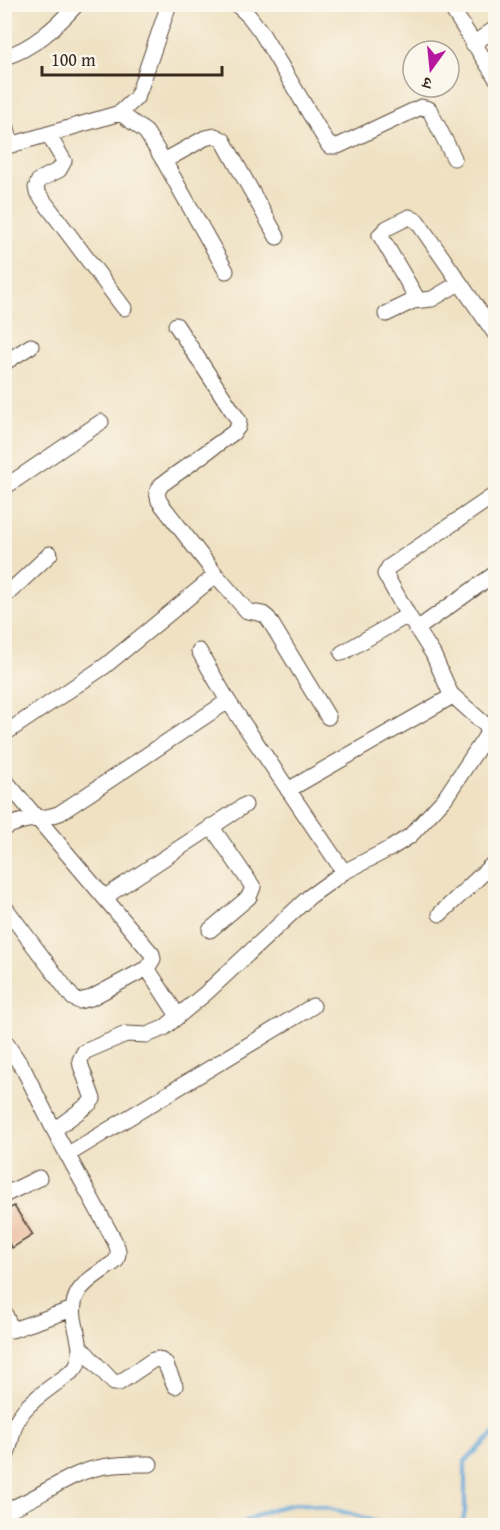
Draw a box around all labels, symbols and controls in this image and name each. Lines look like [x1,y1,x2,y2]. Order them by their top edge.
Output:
scale bar [42,39,222,77]
north arrow [401,39,461,99]
text: 100 m [51,46,96,73]
text: उ [418,70,435,96]

